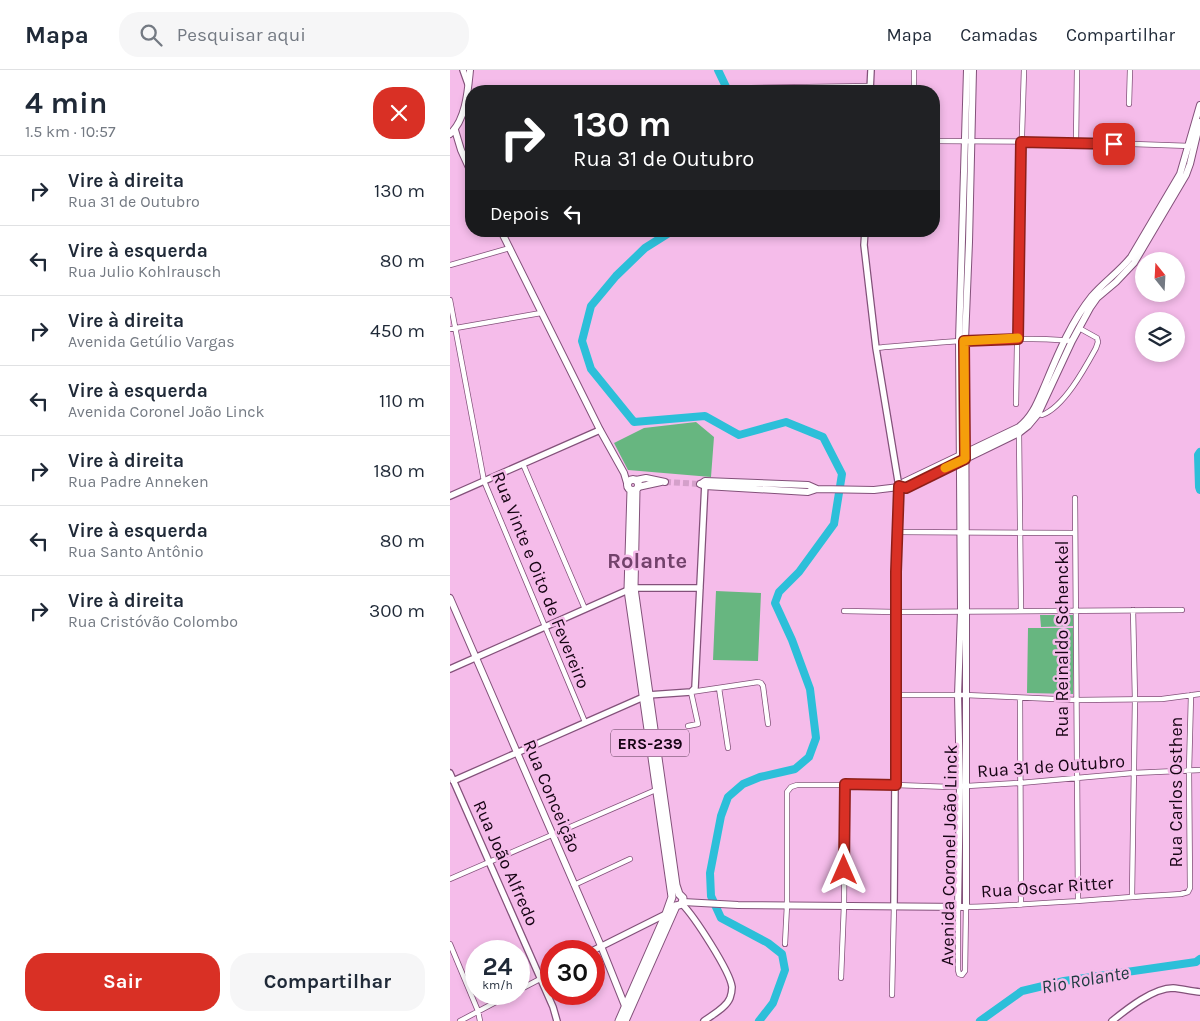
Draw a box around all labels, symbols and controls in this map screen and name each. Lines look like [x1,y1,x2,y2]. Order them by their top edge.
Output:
search box [119,12,469,57]
text: Mapa [25,21,89,49]
icon: search [137,21,165,49]
text: Pesquisar aqui [177,24,306,46]
text: Mapa [887,24,932,46]
text: Camadas [960,24,1038,46]
text: Compartilhar [1066,24,1175,46]
text: 4 min [25,85,107,121]
button: close [373,87,425,139]
text: 130 m [573,104,671,145]
icon: right [490,105,555,170]
text: 1.5 km · 10:57 [25,122,115,141]
pin [1093,123,1135,165]
icon: arrive [1100,130,1128,158]
text: Rua 31 de Outubro [573,146,754,172]
text: Vire à direita [68,170,184,192]
icon: right [25,177,53,205]
text: 130 m [374,180,425,202]
text: Rua 31 de Outubro [68,192,200,211]
icon: left [559,200,587,228]
text: Depois [490,203,549,225]
text: Vire à esquerda [68,240,208,262]
icon: left [25,247,53,275]
text: 80 m [380,250,425,272]
north arrow [1135,252,1185,302]
map controls [1135,252,1185,362]
text: Rua Julio Kohlrausch [68,262,221,281]
text: Vire à direita [68,310,184,332]
button: layers [1135,312,1185,362]
icon: right [25,317,53,345]
text: 450 m [370,320,425,342]
text: Avenida Getúlio Vargas [68,332,235,351]
text: Vire à esquerda [68,380,208,402]
icon: left [25,387,53,415]
text: 110 m [379,390,425,412]
text: Avenida Coronel João Linck [68,402,265,421]
text: Vire à direita [68,450,184,472]
icon: right [25,457,53,485]
text: 180 m [373,460,425,482]
street label: Rua Vinte e Oito de Fevereiro [487,468,595,692]
text: Rua Padre Anneken [68,472,209,491]
text: Vire à esquerda [68,520,208,542]
icon: left [25,527,53,555]
text: 80 m [380,530,425,552]
street label: Rua Reinaldo Schenckel [1051,540,1073,738]
text: Rua Santo Antônio [68,542,204,561]
district label: Rolante [607,548,687,574]
text: Vire à direita [68,590,184,612]
icon: right [25,597,53,625]
text: 300 m [369,600,425,622]
text: Rua Cristóvão Colombo [68,612,238,631]
street label: Rua Carlos Osthen [1165,717,1187,868]
road number: ERS-239 [611,730,689,756]
street label: Rua Conceição [518,736,586,856]
street label: Avenida Coronel João Linck [936,744,962,966]
street label: Rua 31 de Outubro [976,750,1126,782]
street label: Rua João Alfredo [468,797,544,929]
position arrow [817,843,869,895]
street label: Rua Oscar Ritter [980,871,1115,903]
speed limit sign: 30 [540,940,605,1005]
text: 24 [482,952,513,981]
button: Sair [25,953,220,1011]
button: Compartilhar [230,953,425,1011]
water label: Rio Rolante [1040,961,1131,999]
text: km/h [482,978,513,992]

